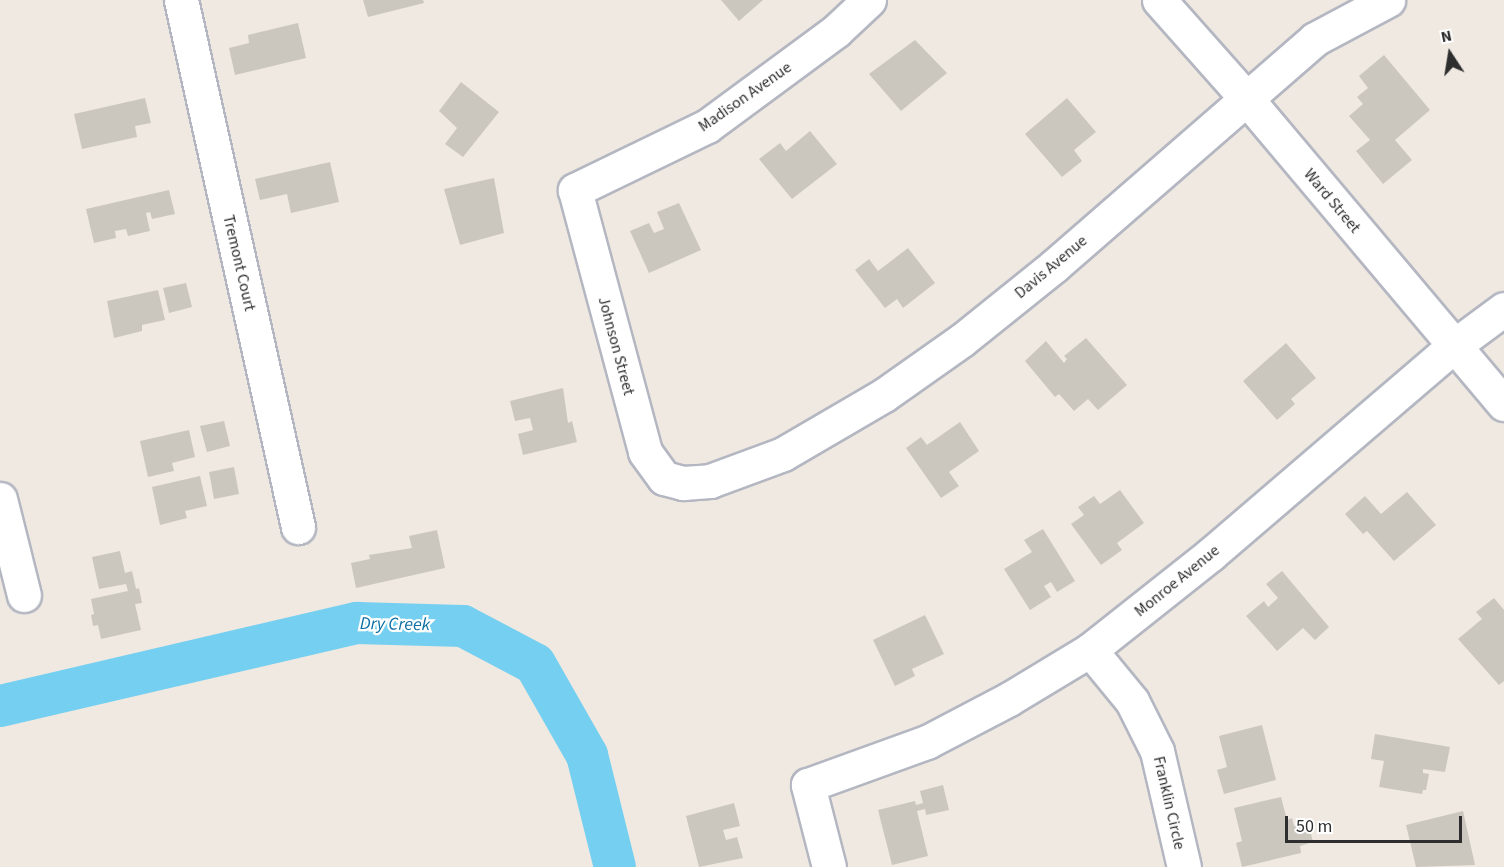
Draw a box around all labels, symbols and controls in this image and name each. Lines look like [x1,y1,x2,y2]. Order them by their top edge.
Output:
north arrow [1420,24,1480,84]
text: N [1439,25,1454,48]
street label: Madison Avenue [695,58,795,136]
street label: Ward Street [1300,165,1364,237]
street label: Tremont Court [219,213,259,313]
street label: Davis Avenue [1011,231,1091,303]
street label: Johnson Street [594,295,638,397]
street label: Monroe Avenue [1131,541,1223,621]
water label: Dry Creek [360,614,430,636]
street label: Franklin Circle [1149,754,1189,852]
scale bar [1288,804,1465,842]
text: 50 m [1296,814,1332,839]

